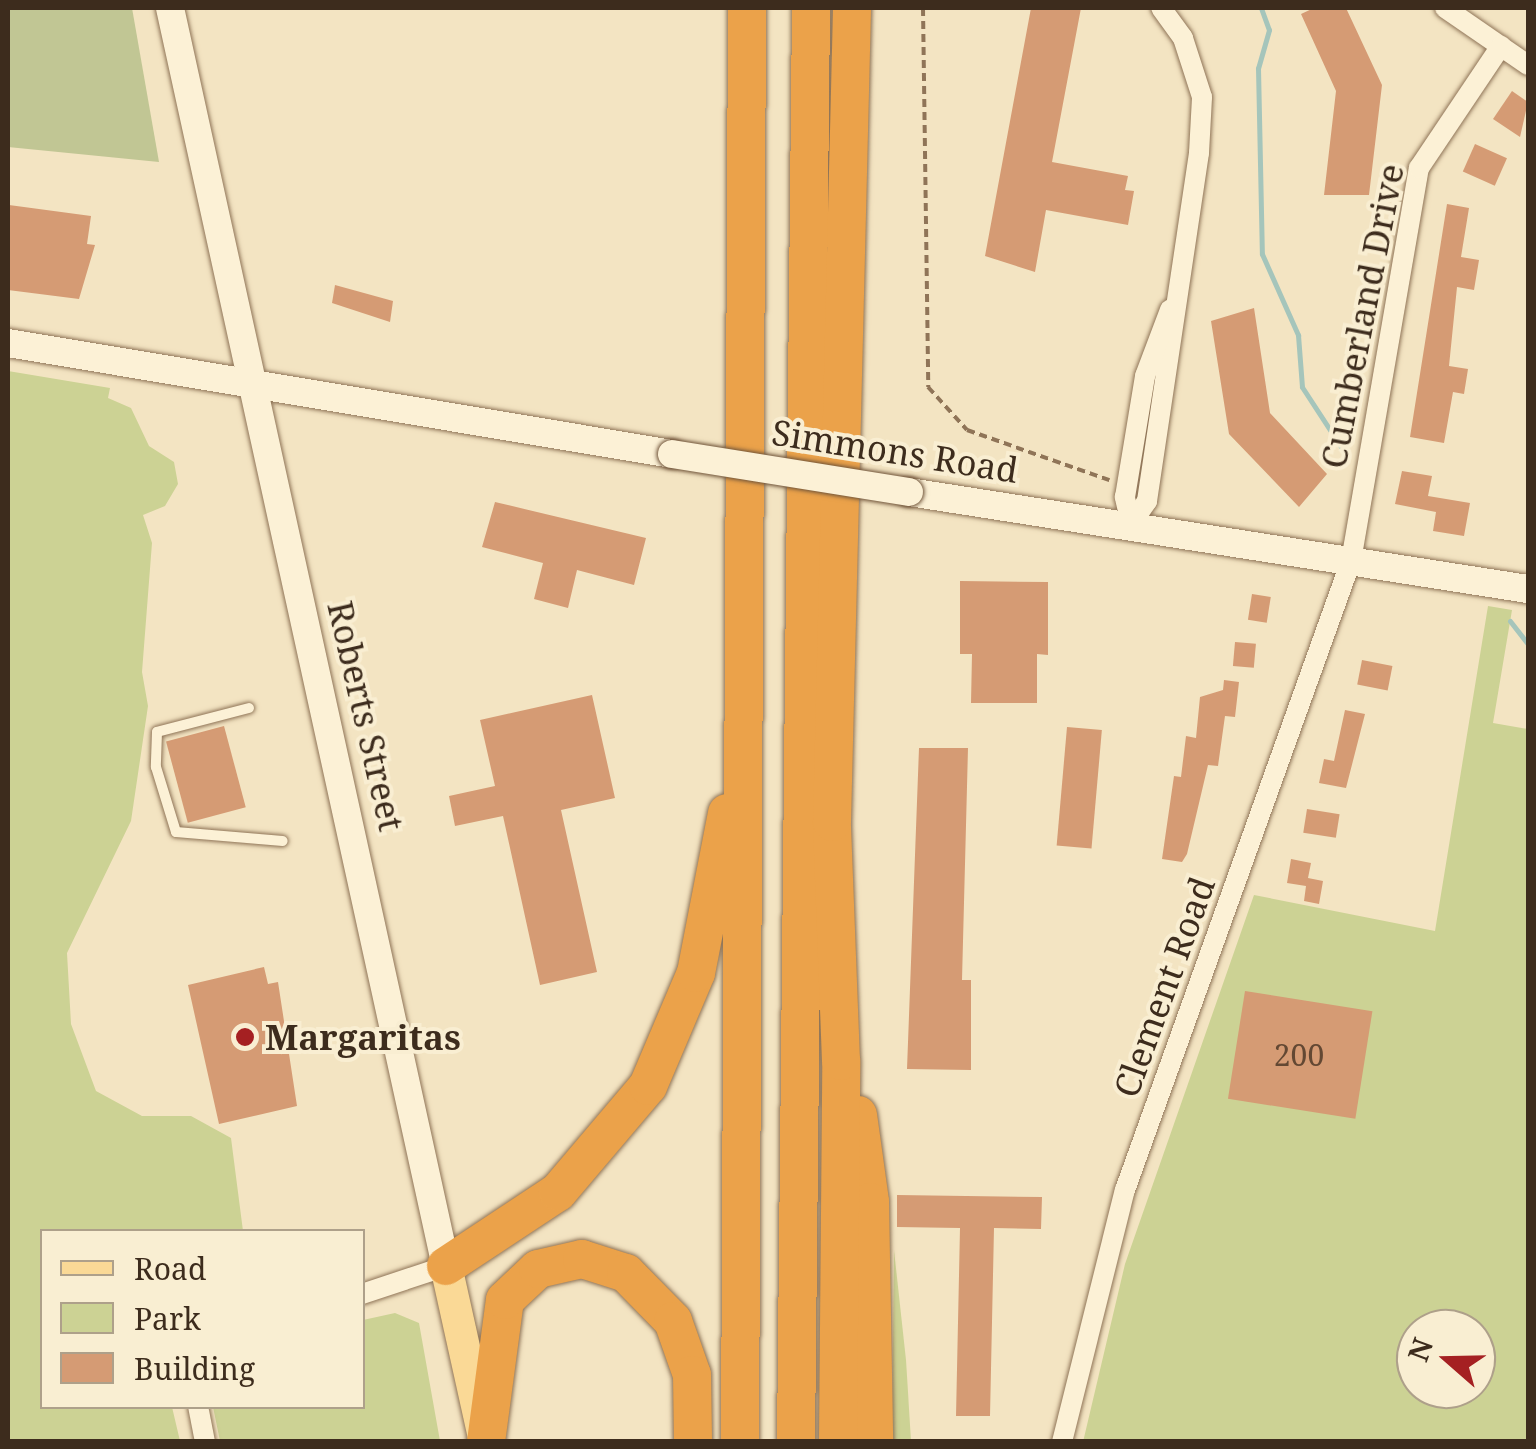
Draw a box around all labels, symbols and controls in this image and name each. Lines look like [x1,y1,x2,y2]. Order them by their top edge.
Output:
street label: Cumberland Drive [1312,160,1412,472]
street label: Simmons Road [769,411,1021,491]
street label: Roberts Street [319,597,413,835]
street label: Clement Road [1105,871,1223,1103]
place label: Margaritas [265,1016,461,1058]
marker: Margaritas [234,1026,256,1048]
house number: 200 [1274,1037,1324,1073]
legend [40,1229,365,1409]
text: Road [134,1248,206,1289]
text: Park [134,1298,201,1339]
north arrow [1396,1309,1496,1409]
text: N [1398,1333,1441,1366]
text: Building [134,1348,255,1389]

